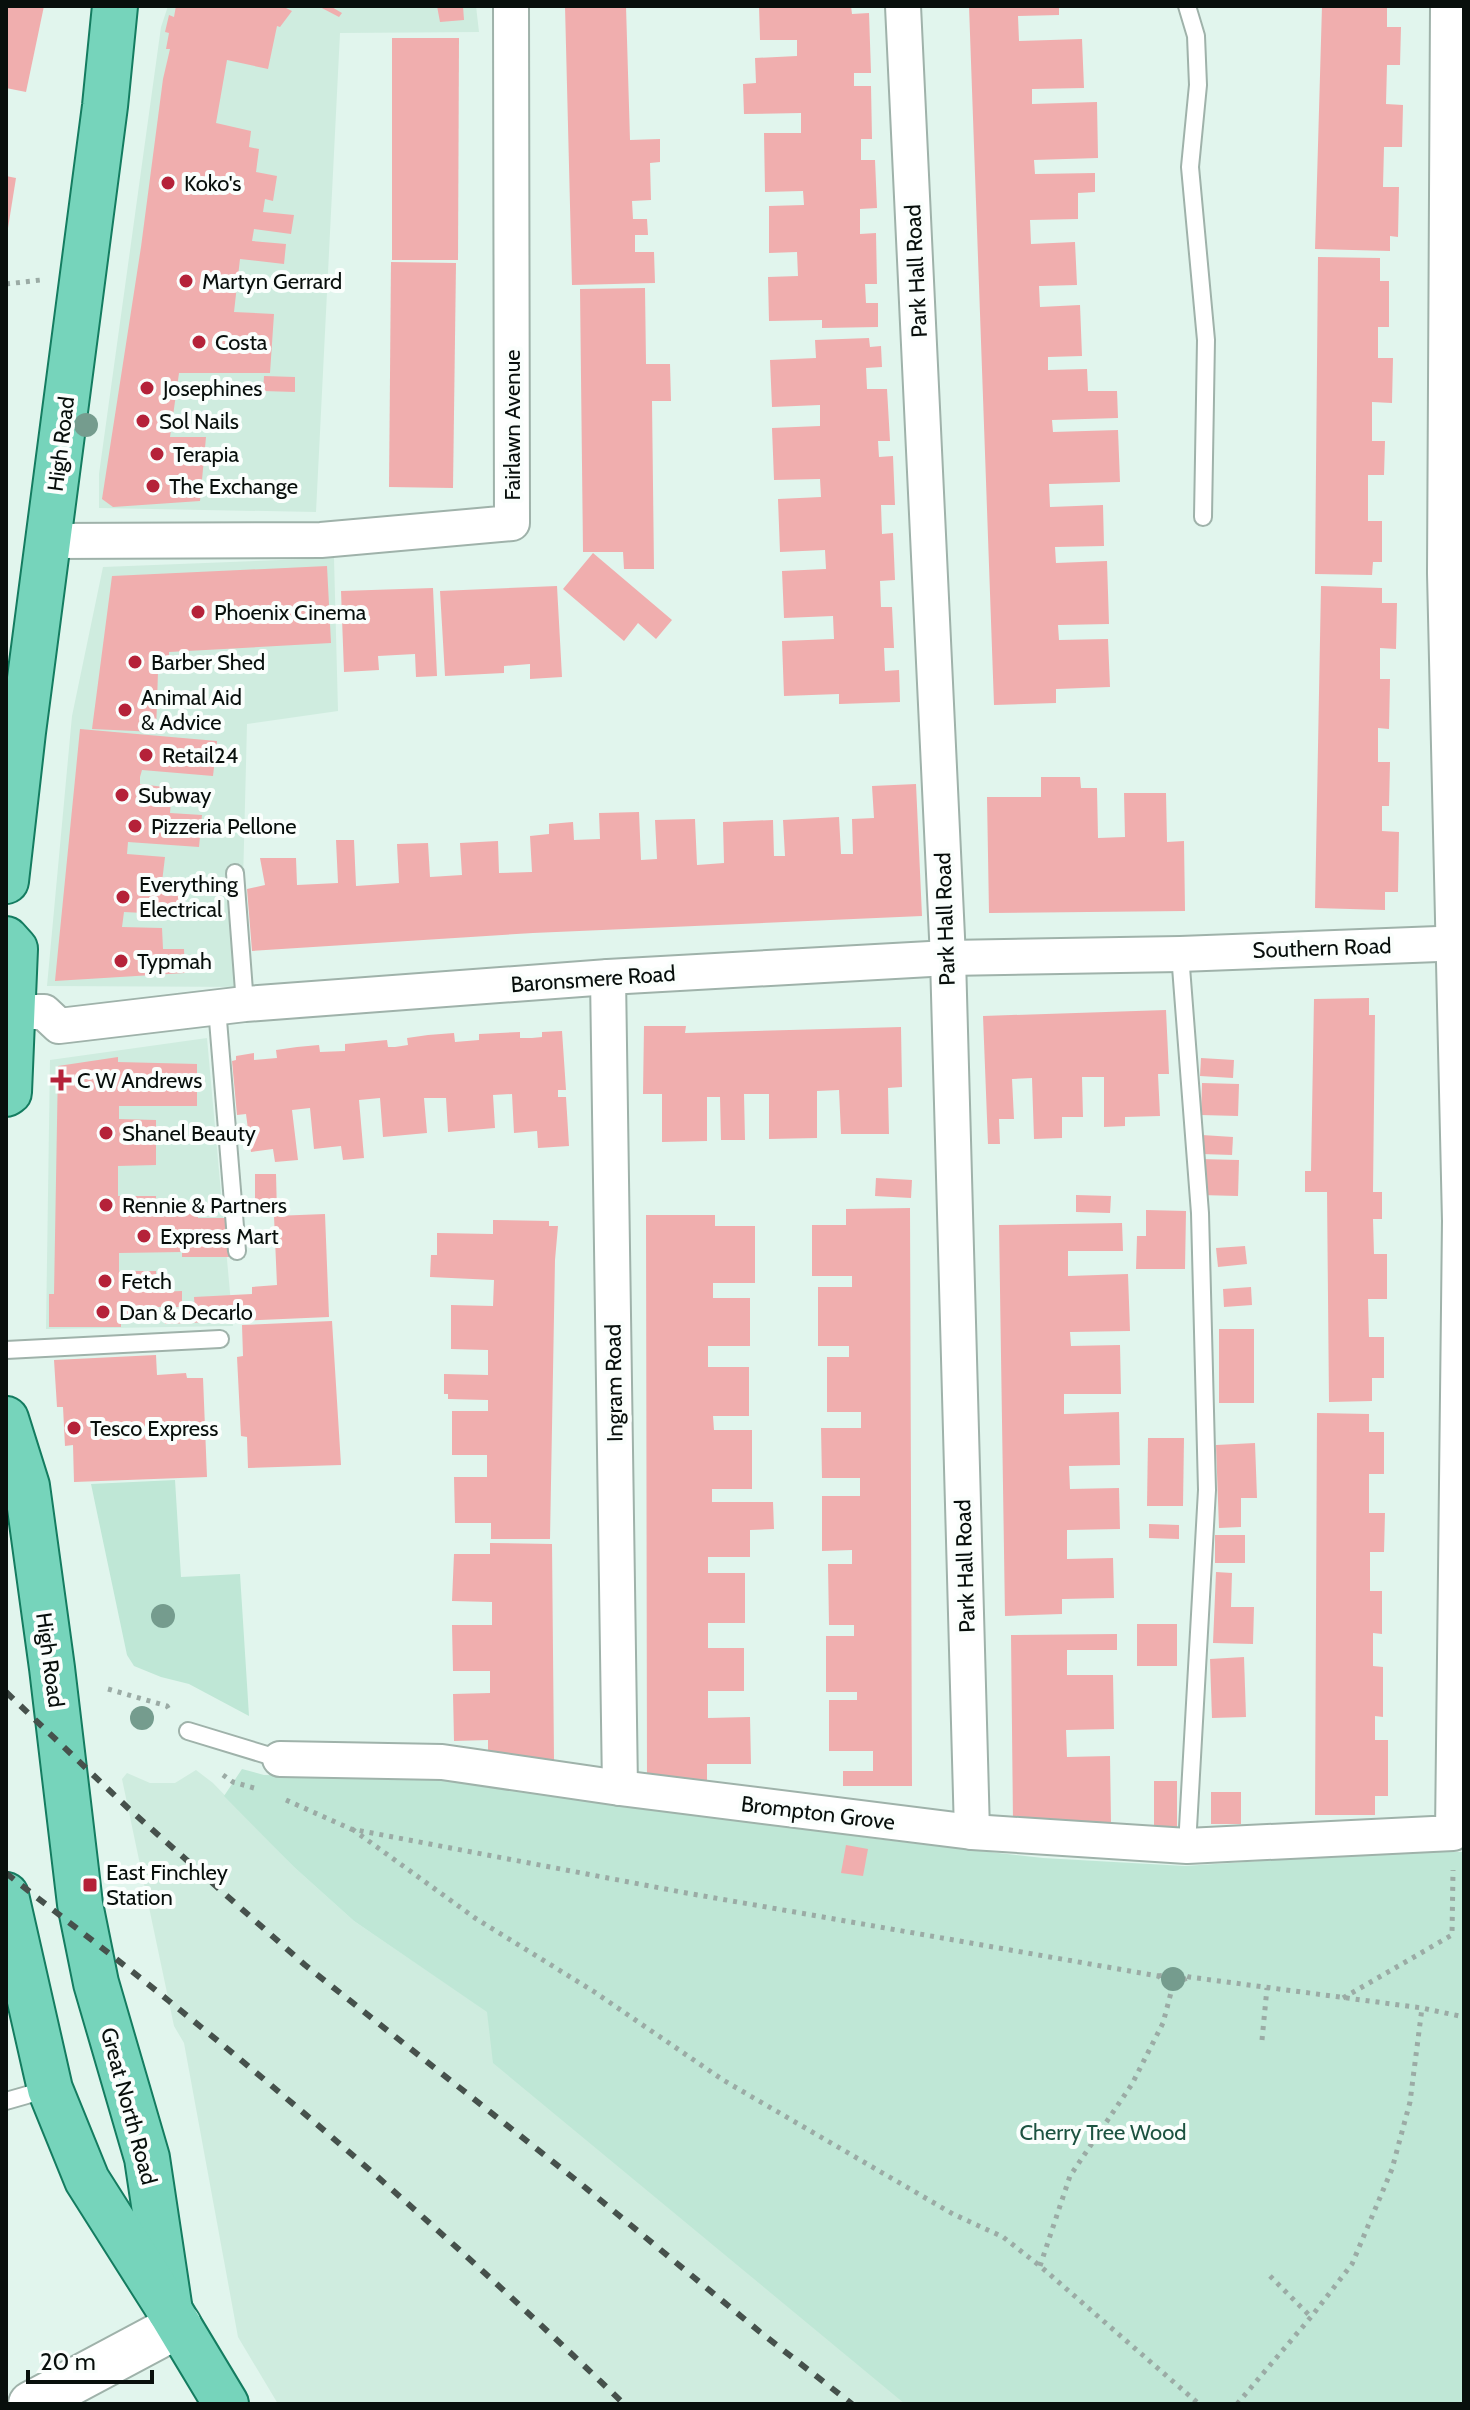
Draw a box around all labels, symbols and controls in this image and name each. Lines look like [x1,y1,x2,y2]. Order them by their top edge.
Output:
place label: Koko's [184,170,241,197]
marker: Koko's [159,174,177,192]
street label: Park Hall Road [899,204,933,338]
place label: Martyn Gerrard [202,268,342,295]
marker: Martyn Gerrard [177,272,195,290]
place label: Costa [215,329,268,356]
marker: Costa [190,333,208,351]
street label: Fairlawn Avenue [499,350,526,500]
place label: Josephines [162,375,262,402]
marker: Josephines [138,379,156,397]
street label: High Road [42,395,80,493]
place label: Sol Nails [159,408,239,435]
marker: Sol Nails [134,412,152,430]
place label: Terapia [173,441,240,468]
marker: Terapia [148,445,166,463]
place label: The Exchange [169,473,298,500]
marker: The Exchange [144,477,162,495]
place label: Phoenix Cinema [214,599,367,626]
marker: Phoenix Cinema [189,603,207,621]
place label: Barber Shed [151,649,265,676]
marker: Barber Shed [126,653,144,671]
place label: Animal Aid & Advice [141,684,242,736]
marker: Animal Aid & Advice [116,701,134,719]
place label: Retail24 [162,742,238,769]
marker: Retail24 [137,746,155,764]
place label: Subway [138,782,211,809]
marker: Subway [113,786,131,804]
place label: Pizzeria Pellone [151,813,297,840]
marker: Pizzeria Pellone [126,817,144,835]
street label: Park Hall Road [929,852,961,986]
place label: Everything Electrical [139,871,239,923]
marker: Everything Electrical [114,888,132,906]
street label: Southern Road [1252,932,1392,964]
place label: Typmah [137,948,212,975]
marker: Typmah [112,952,130,970]
street label: Baronsmere Road [510,960,676,998]
place label: C W Andrews [77,1067,202,1094]
marker: C W Andrews [52,1071,70,1089]
place label: Shanel Beauty [122,1120,256,1147]
marker: Shanel Beauty [97,1124,115,1142]
place label: Rennie & Partners [122,1192,287,1219]
marker: Rennie & Partners [97,1196,115,1214]
place label: Express Mart [160,1223,279,1250]
marker: Express Mart [135,1227,153,1245]
place label: Fetch [121,1268,172,1295]
marker: Fetch [96,1272,114,1290]
place label: Dan & Decarlo [119,1299,253,1326]
marker: Dan & Decarlo [94,1303,112,1321]
street label: Ingram Road [599,1324,629,1442]
place label: Tesco Express [90,1415,218,1442]
marker: Tesco Express [65,1419,83,1437]
street label: Park Hall Road [949,1499,981,1633]
street label: High Road [30,1611,70,1709]
street label: Brompton Grove [739,1790,897,1836]
place label: East Finchley Station [106,1859,228,1911]
marker: East Finchley Station [81,1876,99,1894]
street label: Great North Road [95,2024,163,2188]
park label: Cherry Tree Wood [1019,2119,1187,2146]
scale bar [28,2334,152,2384]
text: 20 m [40,2347,96,2376]

